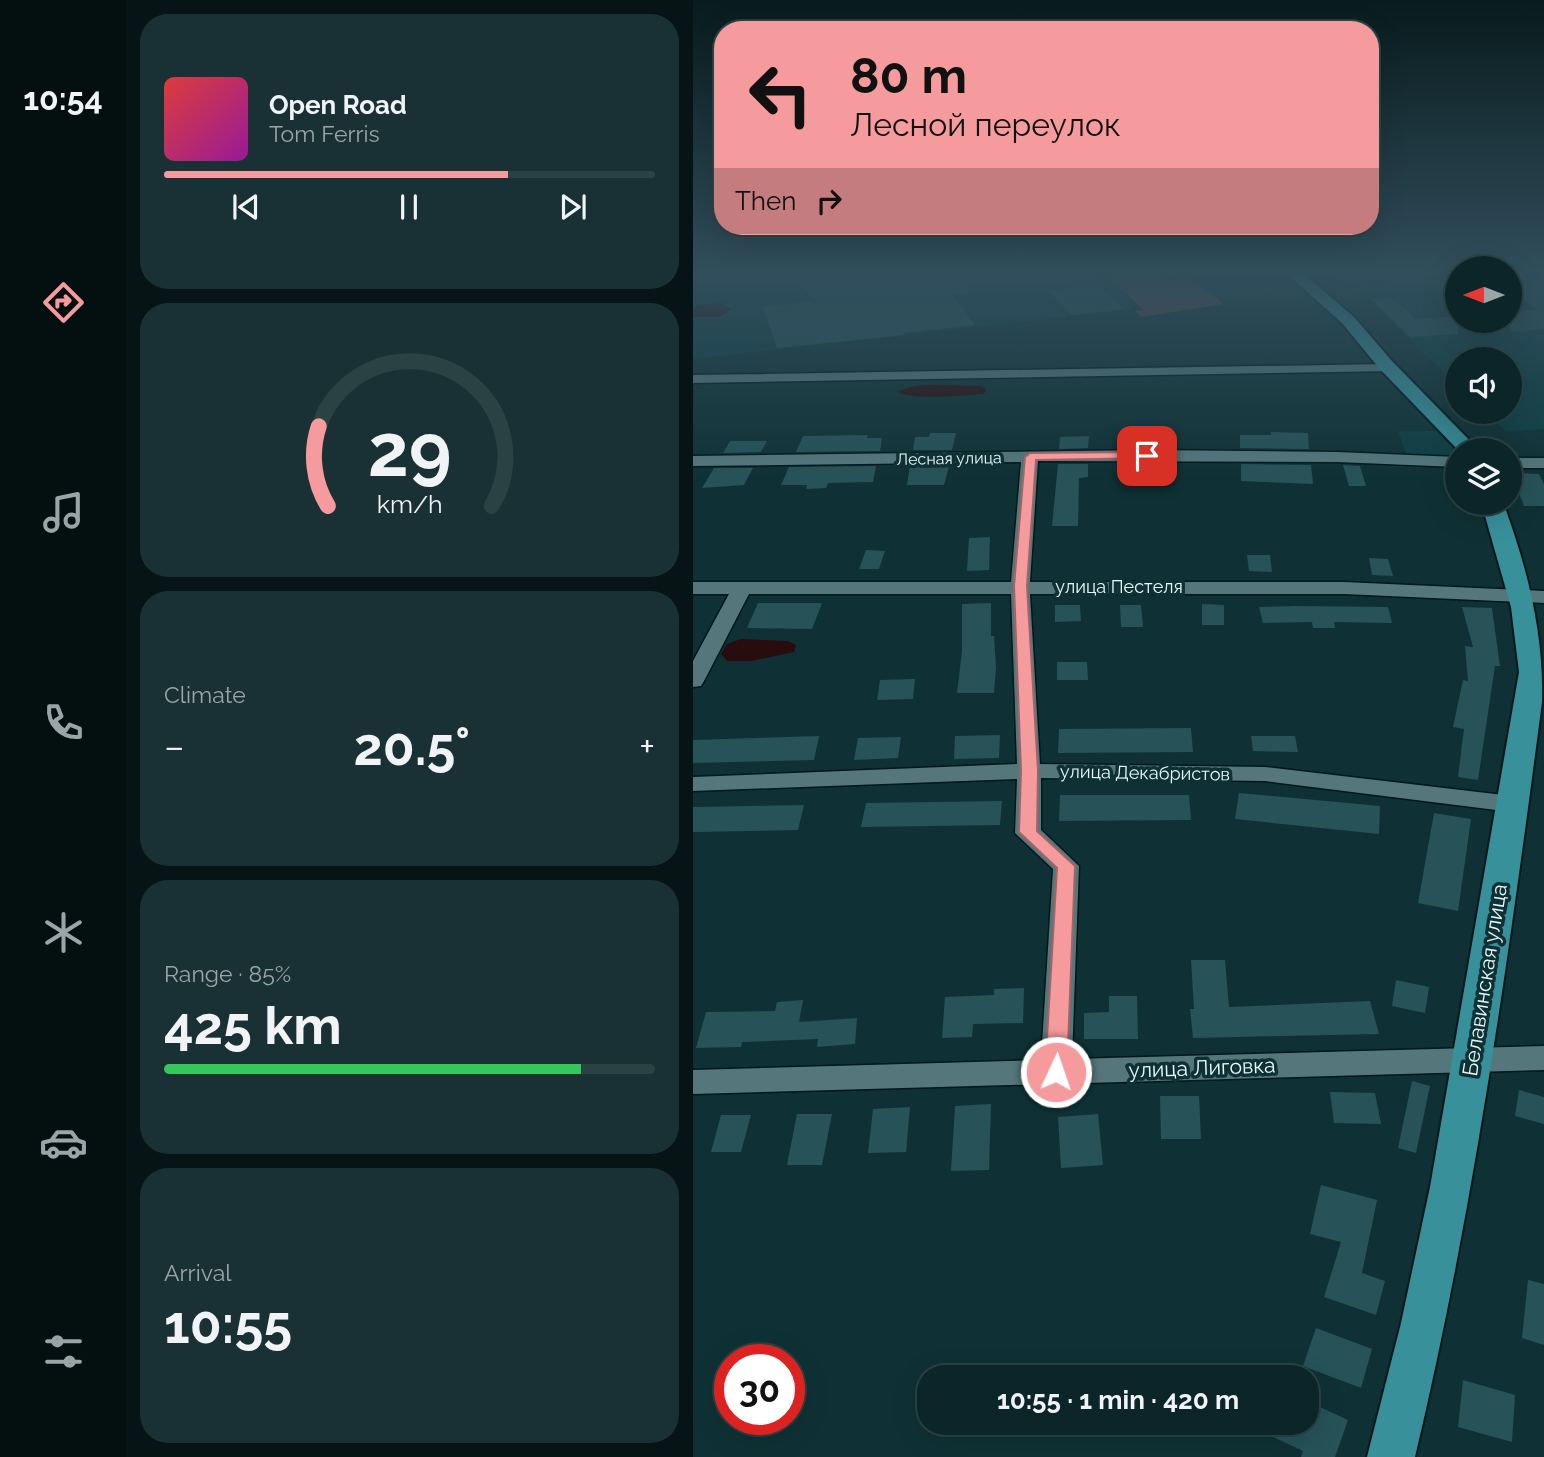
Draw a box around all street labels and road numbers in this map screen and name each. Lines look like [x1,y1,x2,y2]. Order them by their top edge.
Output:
street label: Лесная улица [896,448,1002,469]
street label: улица Пестеля [1055,576,1183,597]
street label: улица Декабристов [1060,761,1230,784]
street label: Белавинская улица [1457,882,1512,1078]
street label: улица Лиговка [1128,1052,1276,1083]

